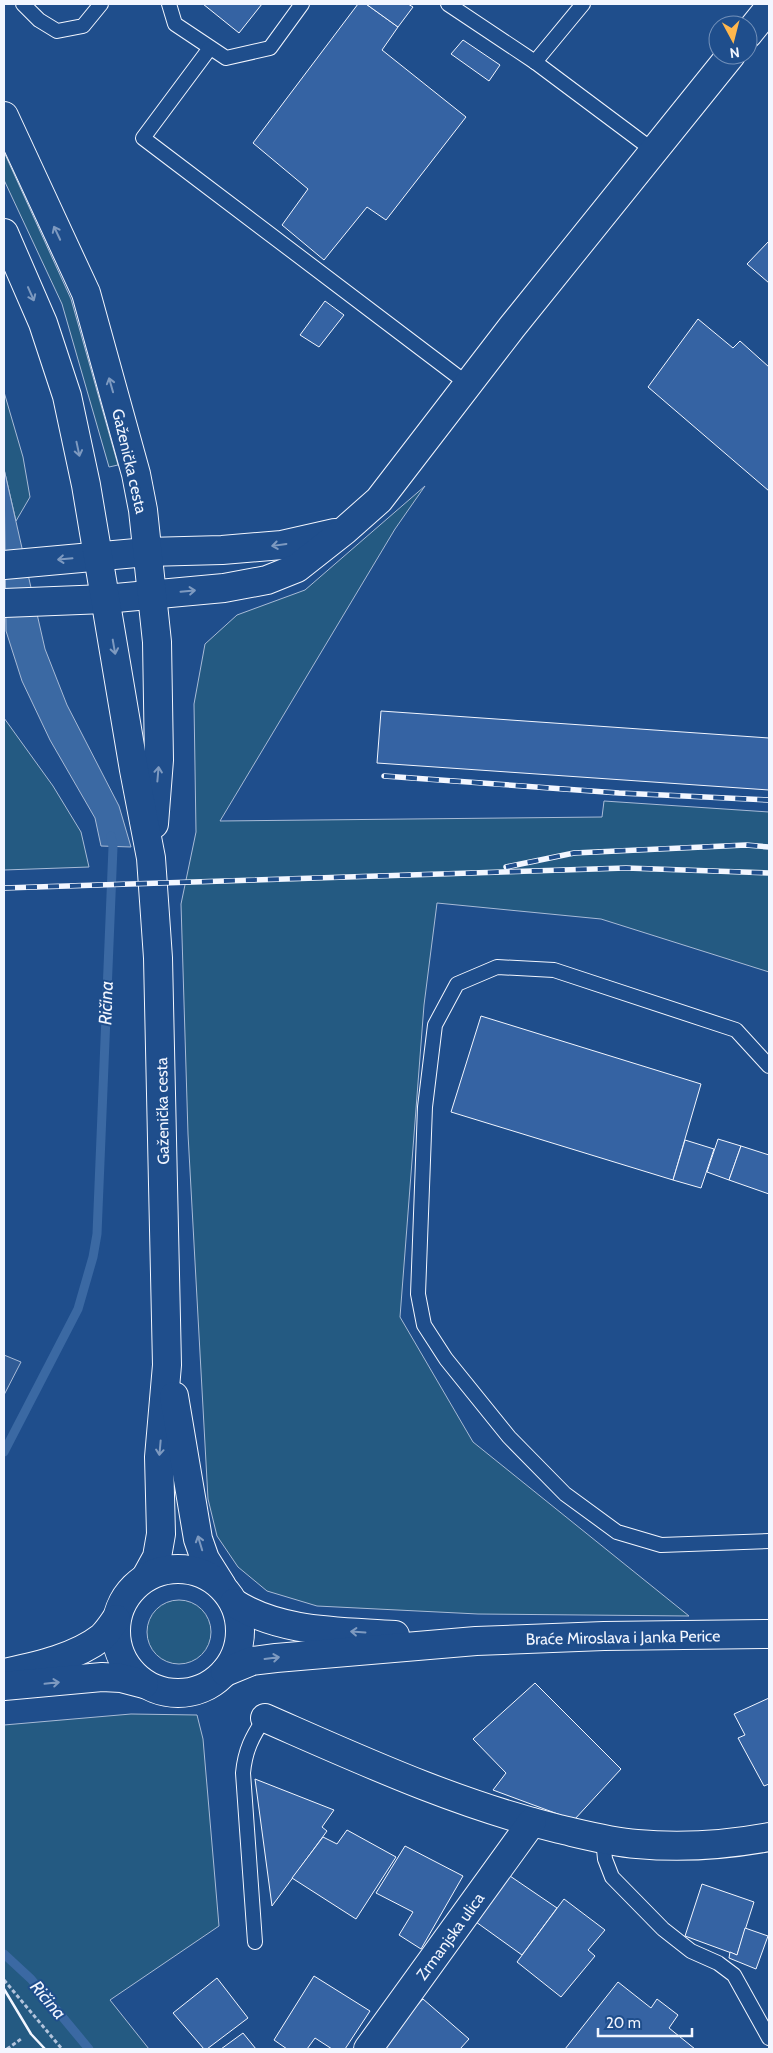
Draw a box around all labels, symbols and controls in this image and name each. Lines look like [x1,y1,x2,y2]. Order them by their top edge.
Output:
north arrow [708,15,758,65]
text: N [729,43,741,62]
one-way arrow [52,225,62,240]
one-way arrow [26,286,36,301]
one-way arrow [106,378,116,394]
street label: Gaženička cesta [108,407,151,516]
one-way arrow [74,440,83,456]
one-way arrow [272,540,288,550]
one-way arrow [57,554,73,564]
one-way arrow [180,586,196,596]
one-way arrow [109,638,119,654]
one-way arrow [153,766,163,782]
water label: Ričina [94,980,118,1026]
street label: Gaženička cesta [152,1057,173,1165]
one-way arrow [155,1440,165,1456]
one-way arrow [195,1535,205,1551]
street label: Braće Miroslava i Janka Perice [526,1626,721,1649]
one-way arrow [350,1627,366,1637]
one-way arrow [264,1653,280,1663]
one-way arrow [44,1678,60,1688]
street label: Zrmanjska ulica [412,1889,489,1984]
water label: Ričina [25,1976,71,2024]
scale bar [598,2006,692,2038]
text: 20 m [606,2014,641,2032]

